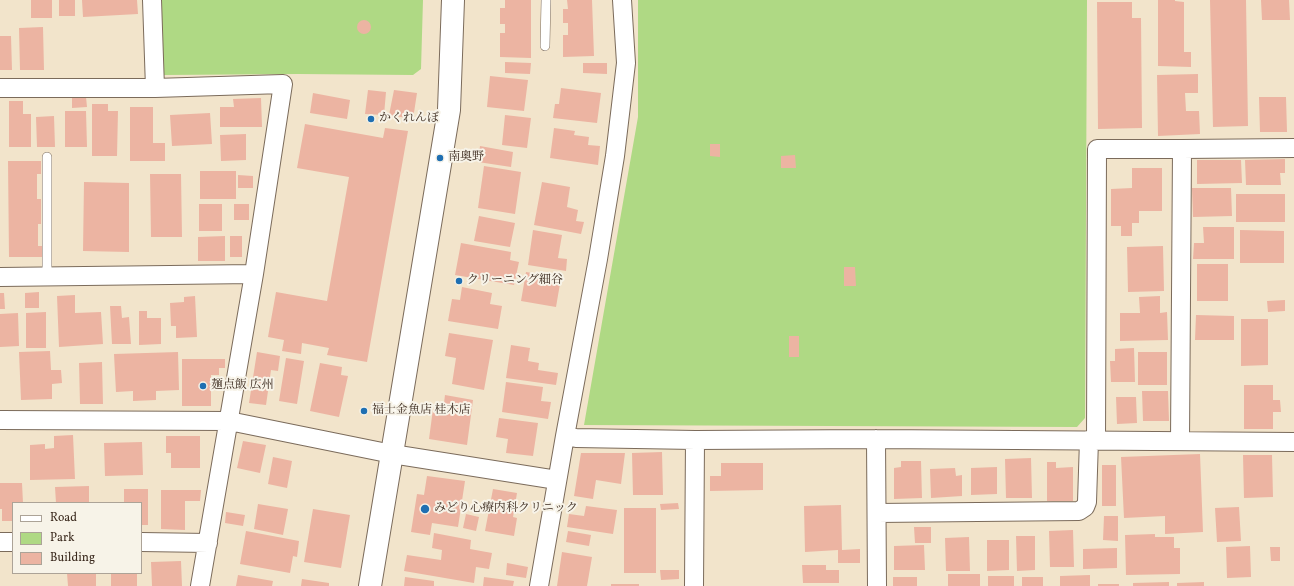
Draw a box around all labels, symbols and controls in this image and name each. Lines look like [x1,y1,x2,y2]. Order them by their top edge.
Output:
place label: かくれんぼ [379,112,439,126]
marker: かくれんぼ [366,114,376,124]
place label: 南奥野 [448,151,484,165]
marker: 南奥野 [435,153,445,163]
place label: クリーニング細谷 [467,274,563,288]
marker: クリーニング細谷 [454,276,464,286]
place label: 麺点飯 広州 [211,379,273,393]
marker: 麺点飯 広州 [198,381,208,391]
place label: 福士金魚店 桂木店 [372,404,470,418]
marker: 福士金魚店 桂木店 [359,406,369,416]
legend [12,502,142,574]
place label: みどり心療内科クリニック [434,502,578,516]
marker: みどり心療内科クリニック [419,503,431,515]
text: Road [50,510,77,526]
text: Park [50,530,75,546]
text: Building [50,550,95,566]

